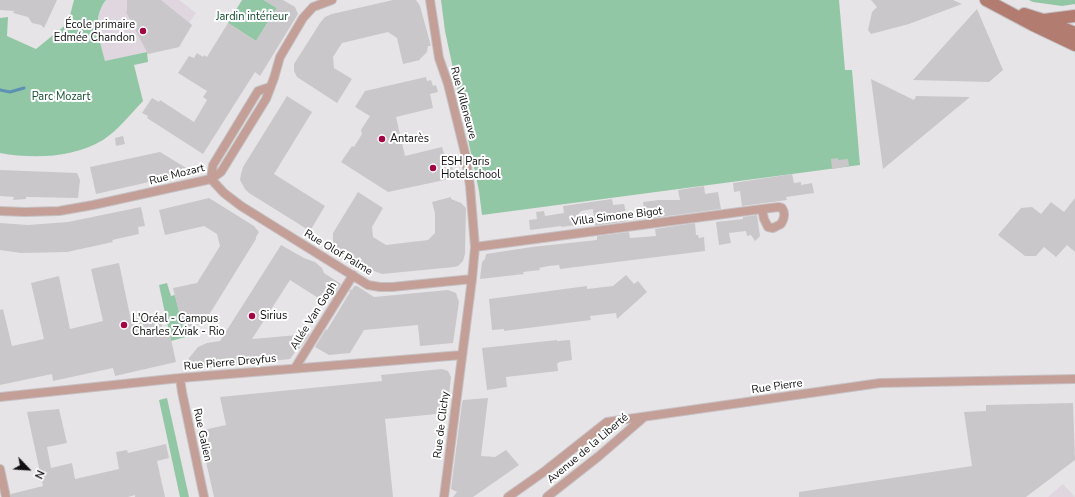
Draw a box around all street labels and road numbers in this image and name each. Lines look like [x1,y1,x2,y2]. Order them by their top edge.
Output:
street label: Rue Villeneuve [447,65,479,141]
street label: Rue Mozart [148,162,206,188]
street label: Villa Simone Bigot [571,205,663,229]
street label: Rue Olof Palme [301,227,375,279]
street label: Allée Van Gogh [288,280,340,352]
street label: Rue Pierre Dreyfus [183,352,277,374]
street label: Rue Pierre [751,377,803,397]
street label: Rue de Clichy [431,391,453,459]
street label: Rue Galien [190,407,214,463]
street label: Avenue de la Liberté [545,411,631,487]

